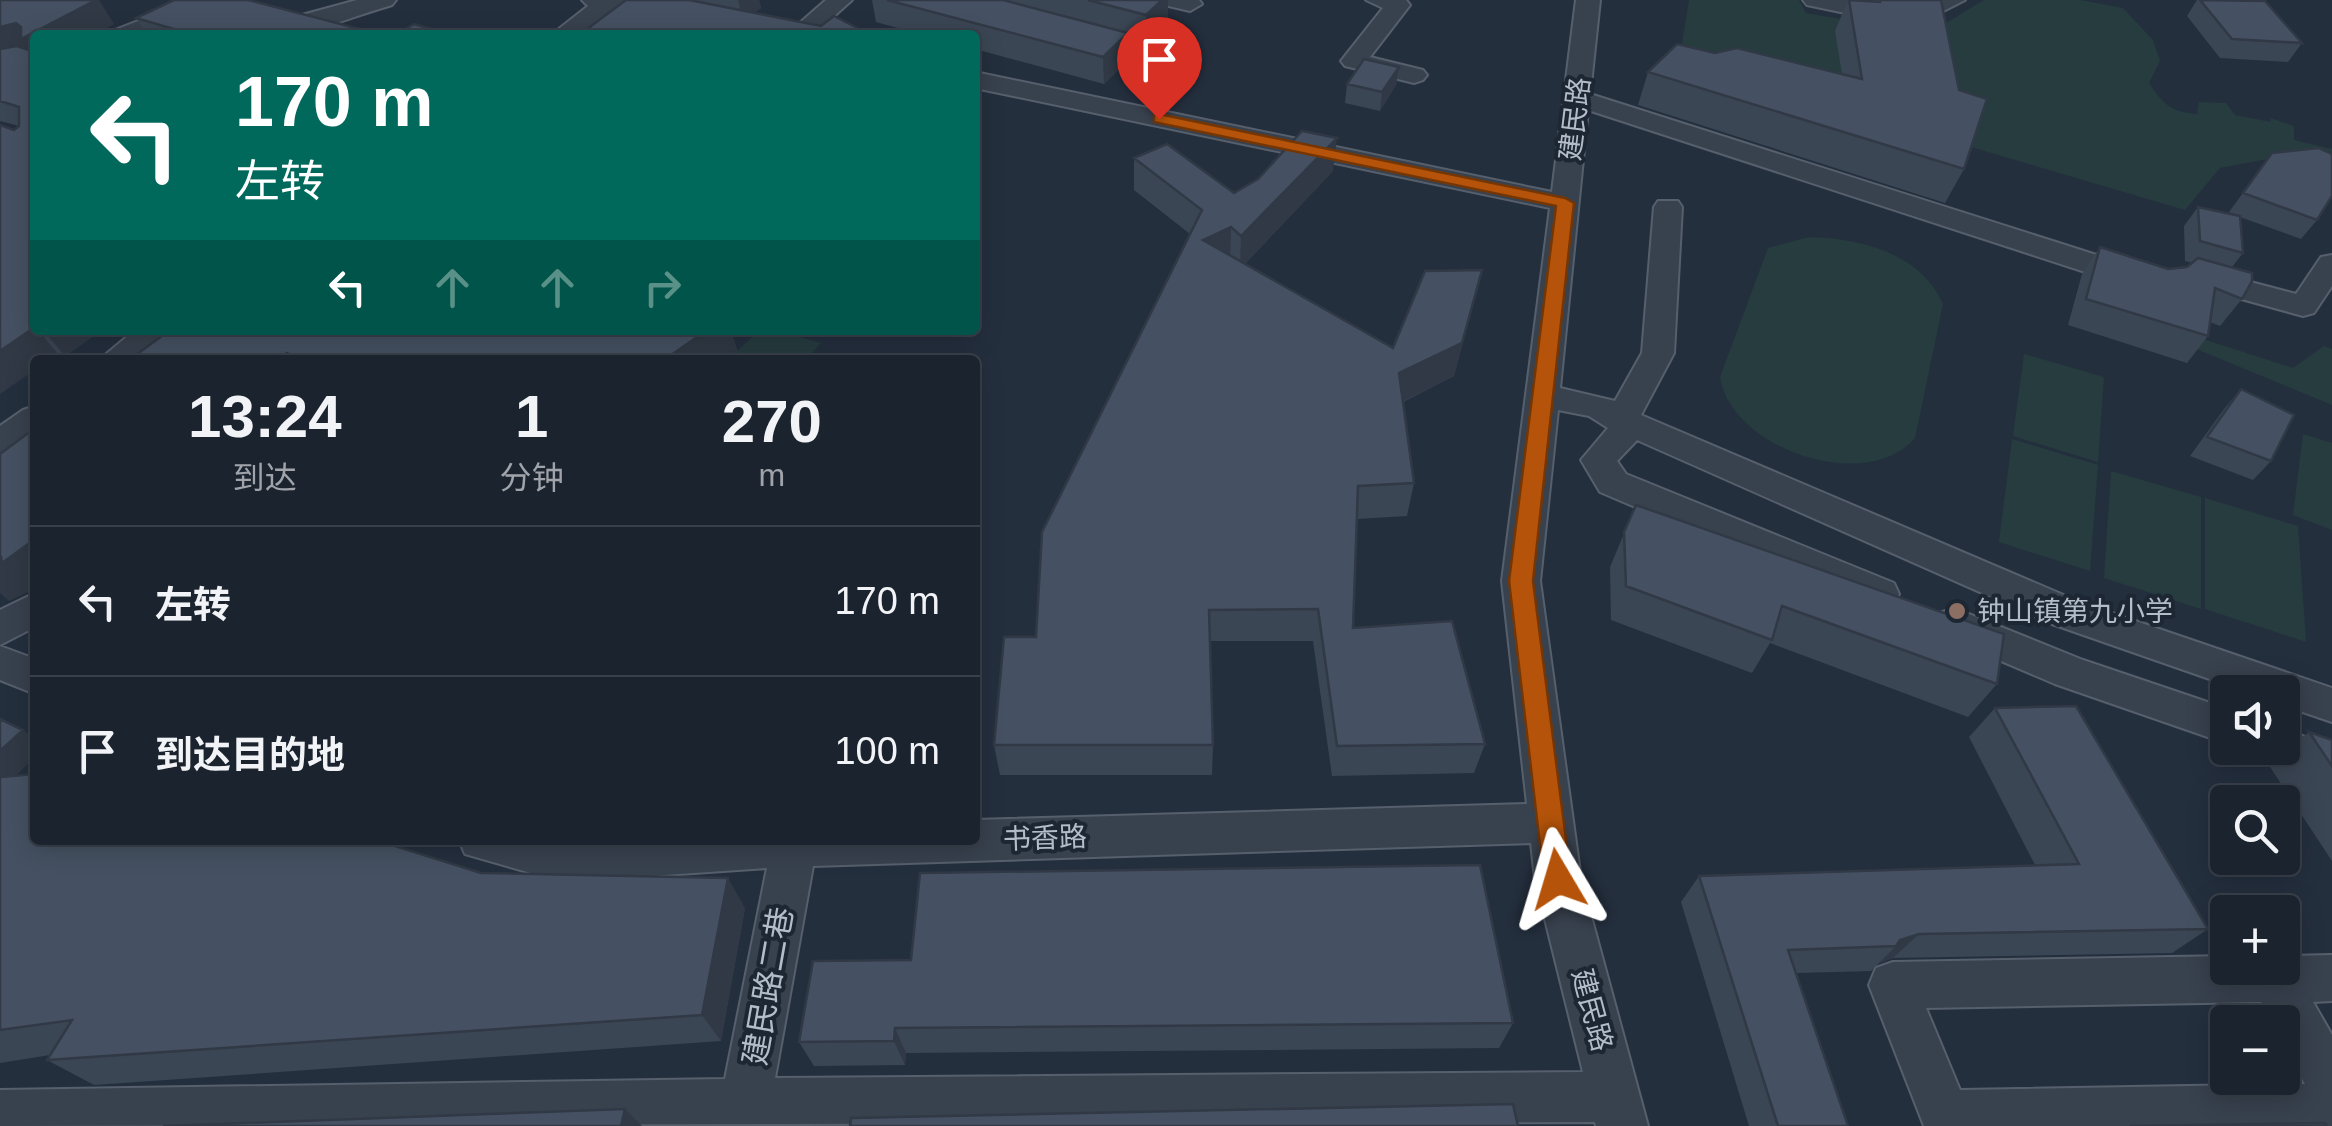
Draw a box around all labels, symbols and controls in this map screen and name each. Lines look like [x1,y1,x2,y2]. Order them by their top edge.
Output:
pin [1117,17,1202,120]
icon: arrive [1132,32,1187,87]
text: 170 m [235,63,433,141]
icon: left [70,70,200,200]
street label: 建民路 [1554,75,1596,163]
text: 左转 [235,156,325,207]
icon: left [320,260,375,315]
icon: ahead [425,260,480,315]
icon: ahead [530,260,585,315]
icon: right [635,260,690,315]
text: 13:24 [188,383,342,450]
text: 1 [515,383,548,450]
text: 270 [722,388,822,455]
text: m [758,457,785,493]
text: 到达 [233,460,297,496]
text: 分钟 [500,460,564,496]
icon: left [70,574,125,629]
text: 170 m [834,580,940,622]
text: 左转 [155,584,231,626]
place label: 钟山镇第九小学 [1977,596,2173,627]
marker: 钟山镇第九小学 [1946,600,1968,622]
map controls [2210,675,2300,1095]
button: sound [2210,675,2300,765]
icon: arrive [70,724,125,779]
text: 100 m [834,730,940,772]
text: 到达目的地 [155,734,345,776]
button: search [2210,785,2300,875]
street label: 书香路 [1002,821,1088,855]
position arrow [1506,827,1610,931]
button: + [2210,895,2300,985]
street label: 建民路二巷 [736,904,800,1068]
street label: 建民路 [1566,965,1618,1055]
button: − [2210,1005,2300,1095]

